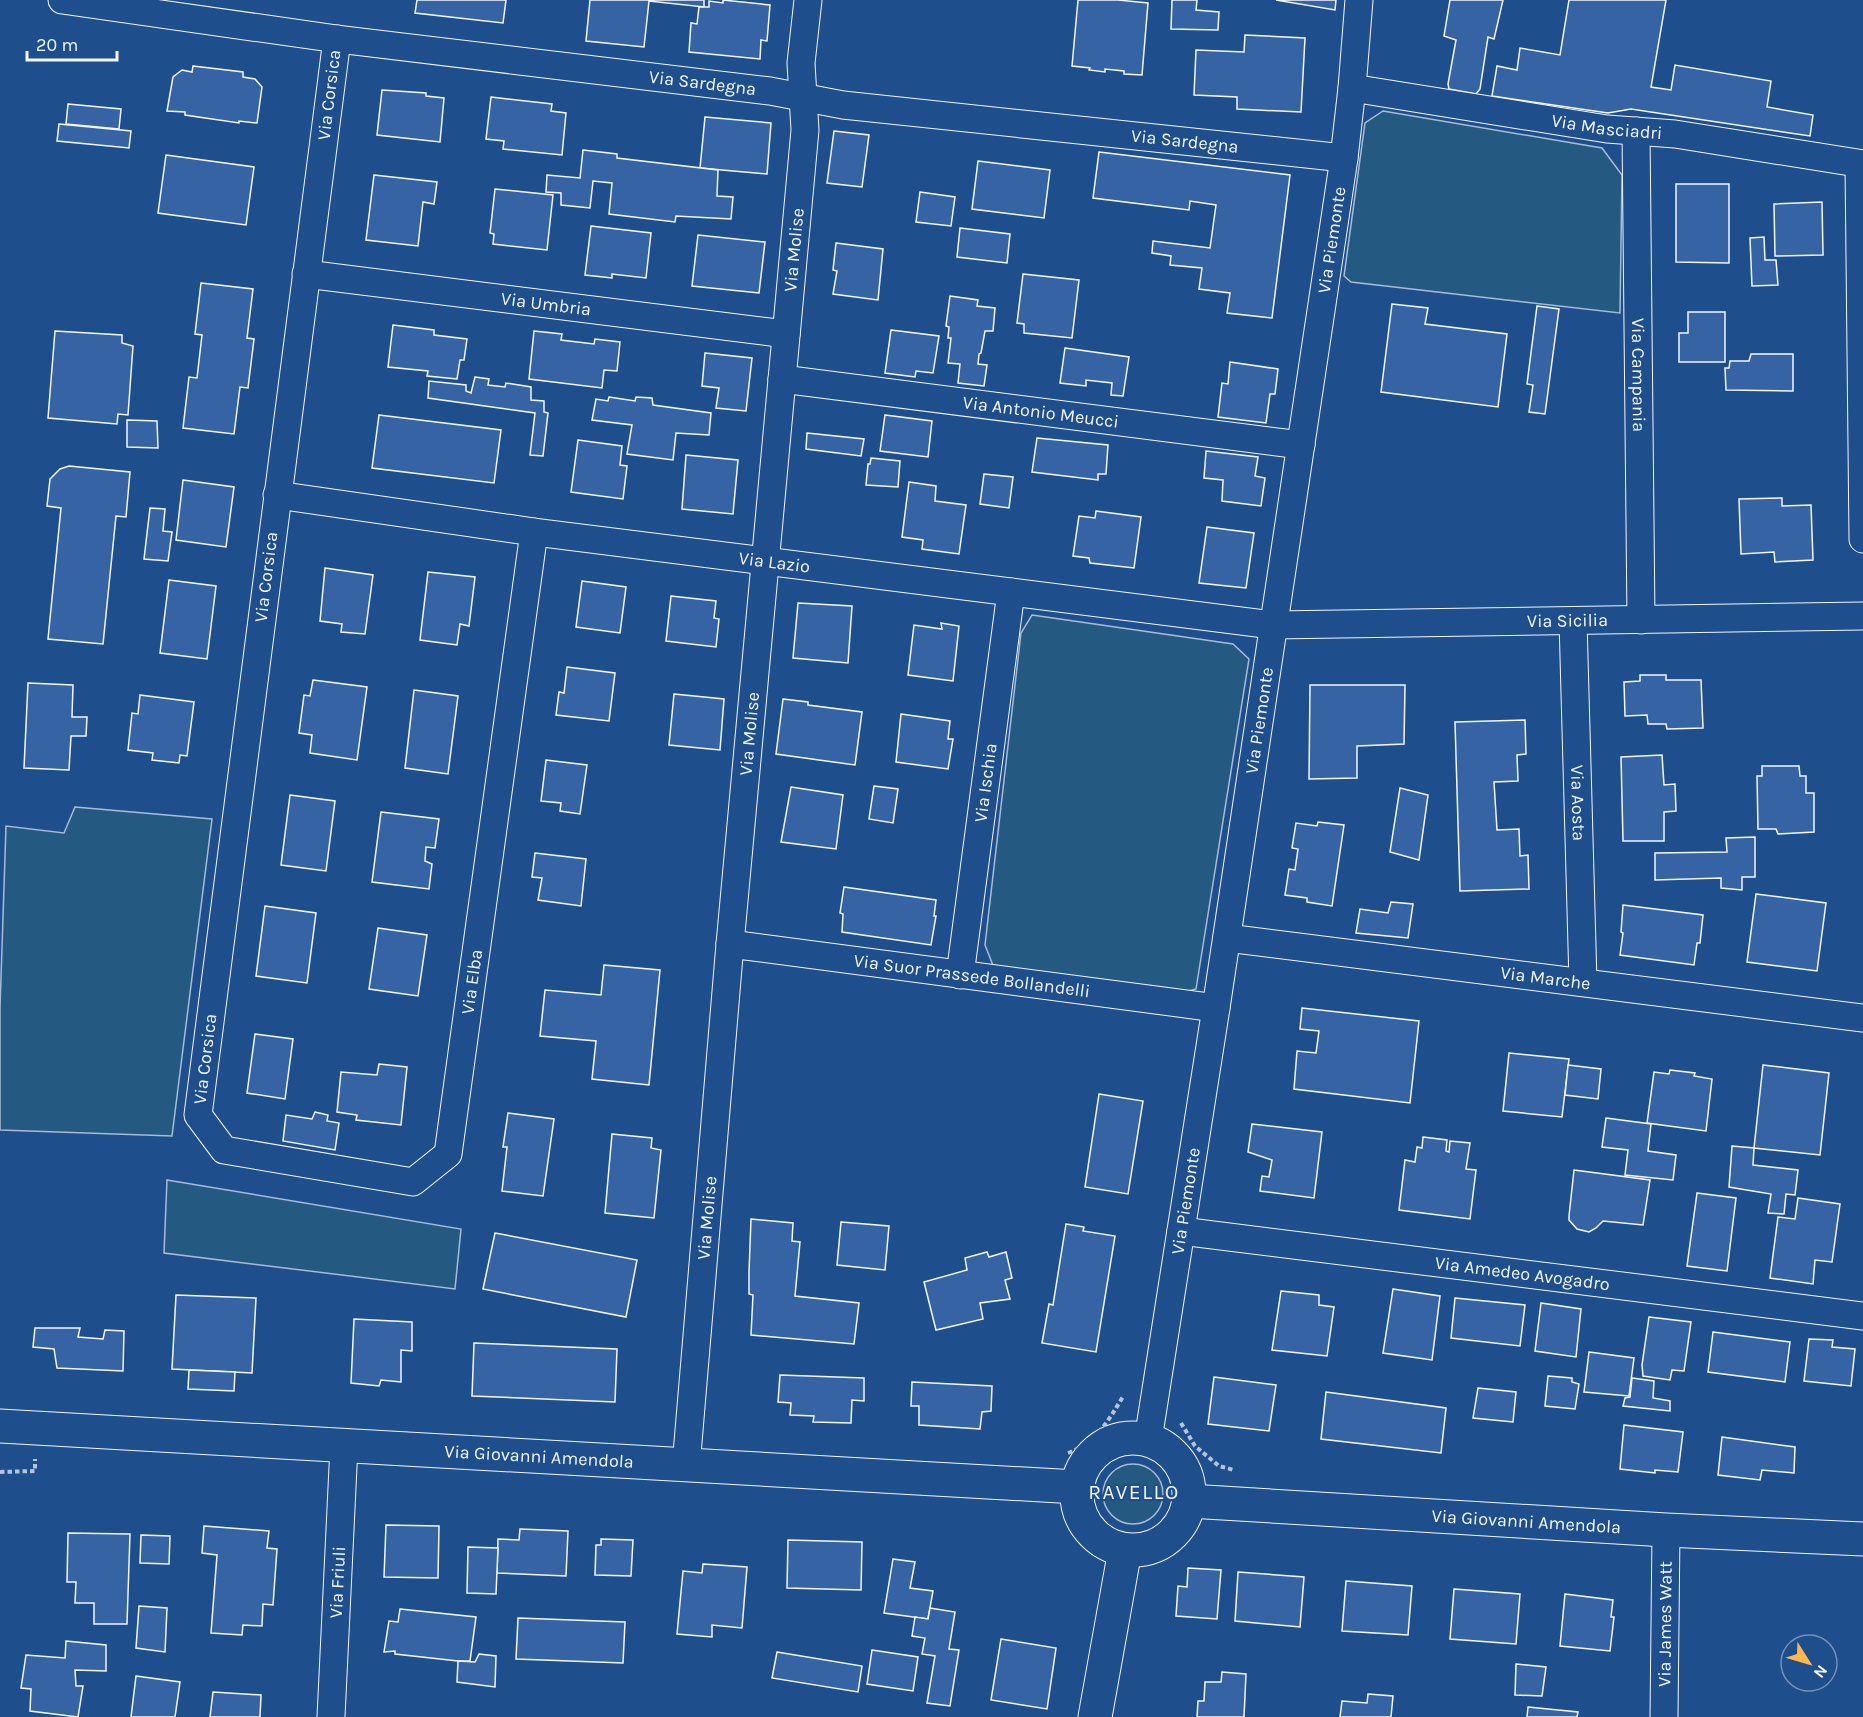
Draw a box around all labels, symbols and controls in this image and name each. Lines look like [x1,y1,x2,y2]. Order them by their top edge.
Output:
scale bar [27,24,117,62]
text: 20 m [36,34,78,56]
street label: Via Corsica [313,48,345,142]
street label: Via Sardegna [648,66,758,100]
street label: Via Masciadri [1550,109,1663,144]
street label: Via Sardegna [1130,125,1240,158]
street label: Via Piemonte [1313,185,1351,295]
street label: Via Molise [779,207,809,293]
street label: Via Umbria [500,287,593,321]
street label: Via Campania [1627,318,1650,432]
street label: Via Antonio Meucci [961,391,1120,433]
street label: Via Corsica [250,530,282,624]
street label: Via Lazio [737,547,811,578]
street label: Via Sicilia [1527,609,1608,632]
street label: Via Piemonte [1240,666,1278,776]
street label: Via Molise [735,691,764,777]
street label: Via Ischia [969,742,1002,824]
street label: Via Aosta [1566,765,1590,841]
street label: Via Elba [456,948,487,1016]
street label: Via Suor Prassede Bollandelli [852,949,1091,1002]
street label: Via Marche [1499,961,1592,995]
street label: Via Corsica [189,1012,221,1106]
street label: Via Piemonte [1166,1146,1205,1256]
street label: Via Molise [692,1175,721,1261]
street label: Via Amedeo Avogadro [1434,1252,1611,1295]
street label: Via Giovanni Amendola [444,1440,634,1473]
district label: RAVELLO [1088,1480,1180,1504]
street label: Via Giovanni Amendola [1431,1505,1622,1538]
street label: Via Friuli [325,1545,350,1619]
street label: Via James Watt [1653,1561,1677,1687]
north arrow [1779,1633,1839,1693]
text: N [1810,1661,1832,1682]

